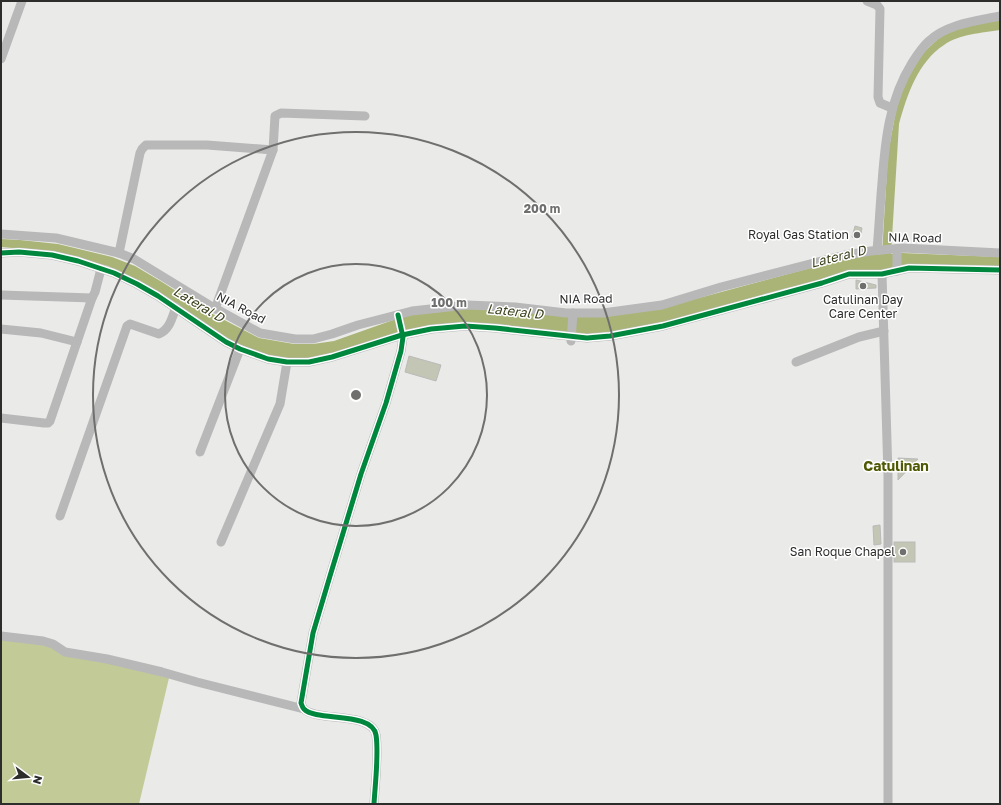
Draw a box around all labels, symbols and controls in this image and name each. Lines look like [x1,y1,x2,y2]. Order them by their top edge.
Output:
text: 200 m [524,201,560,216]
place label: Royal Gas Station [748,227,849,242]
marker: Royal Gas Station [852,230,862,240]
street label: NIA Road [888,230,942,245]
water label: Lateral D [809,241,868,271]
marker: Catulinan Day Care Center [858,281,868,291]
water label: Lateral D [171,283,228,326]
street label: NIA Road [214,288,268,327]
street label: NIA Road [559,291,613,306]
place label: Catulinan Day Care Center [823,292,903,321]
text: 100 m [431,295,467,310]
water label: Lateral D [486,300,545,322]
centre of rings [349,388,363,402]
district label: Catulinan [863,457,929,474]
place label: San Roque Chapel [790,544,895,559]
marker: San Roque Chapel [898,547,908,557]
north arrow [8,757,48,797]
text: N [31,774,45,786]

